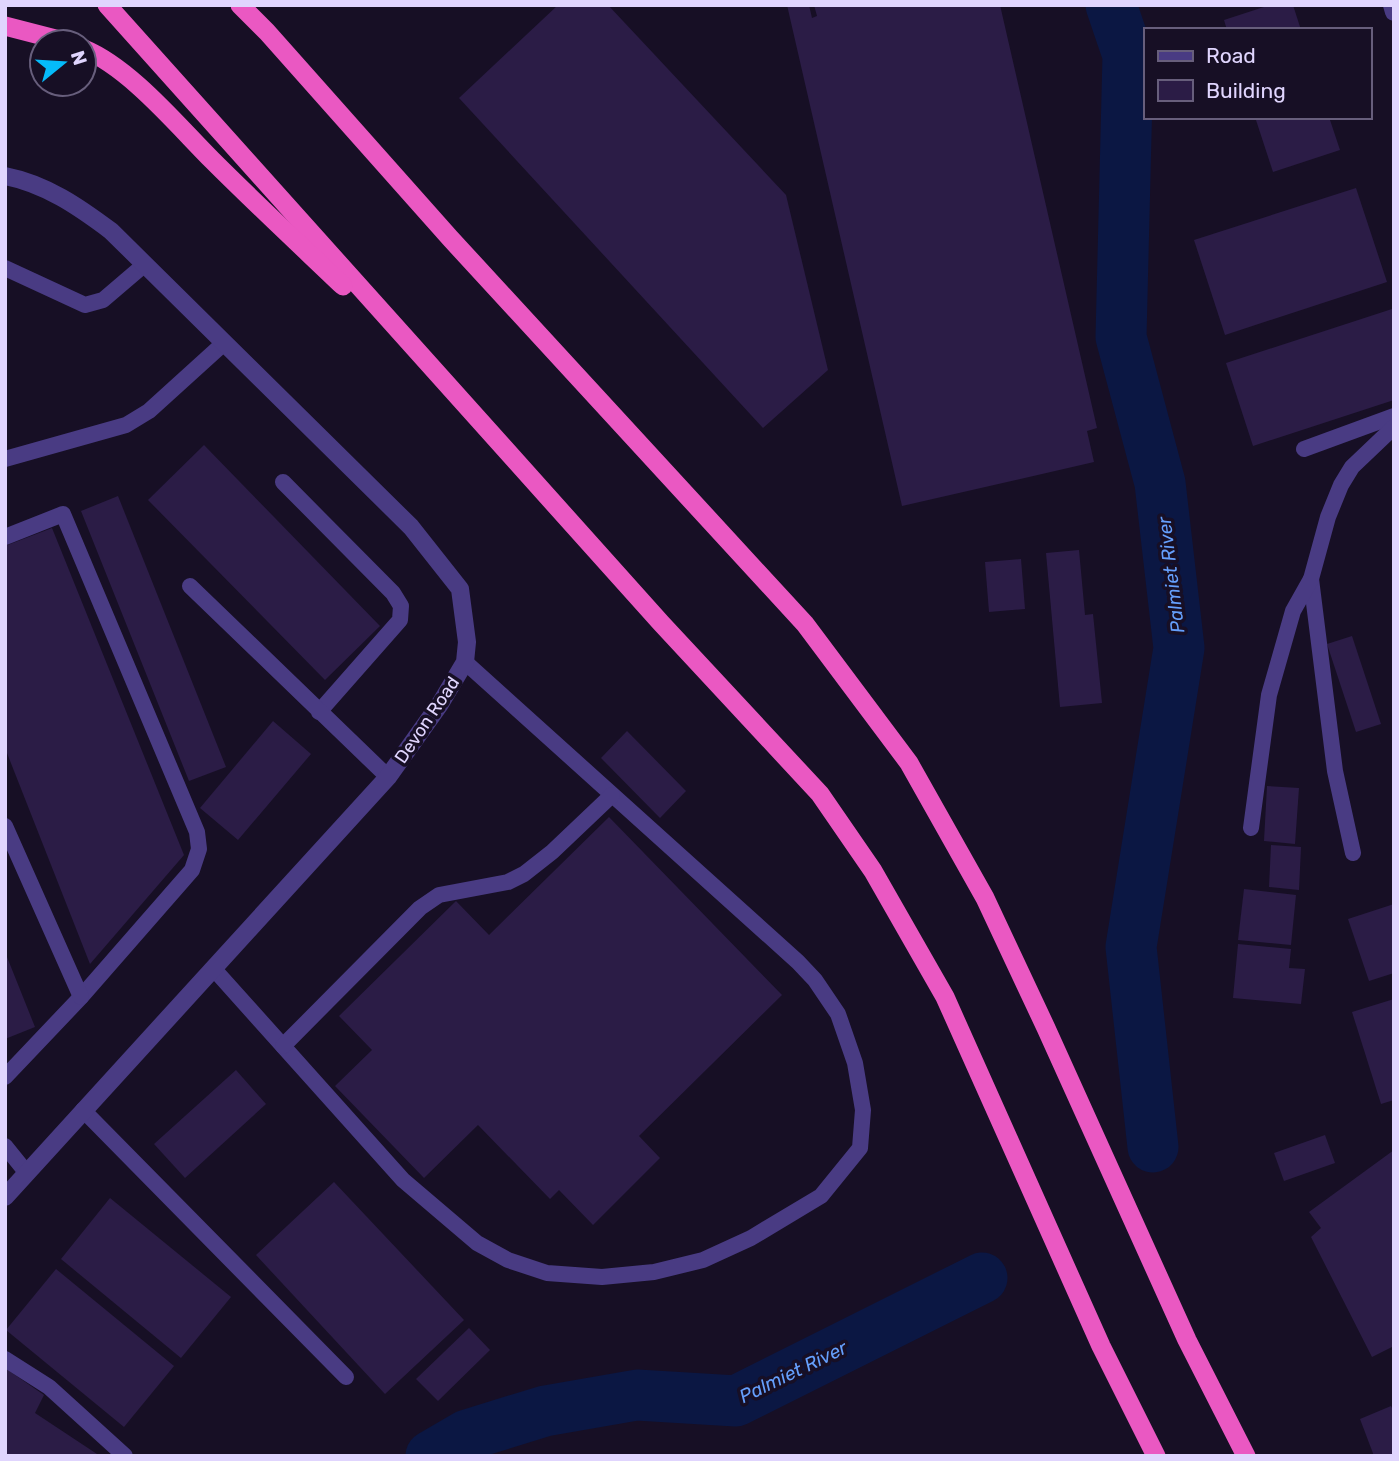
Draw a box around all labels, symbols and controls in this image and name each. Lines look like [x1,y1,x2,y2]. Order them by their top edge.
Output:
north arrow [28,28,98,98]
legend [1144,28,1371,119]
text: Road [1206,43,1256,68]
text: N [66,48,92,68]
text: Building [1206,78,1286,103]
water label: Palmiet River [1152,515,1190,635]
street label: Devon Road [390,672,464,768]
water label: Palmiet River [735,1336,851,1408]

